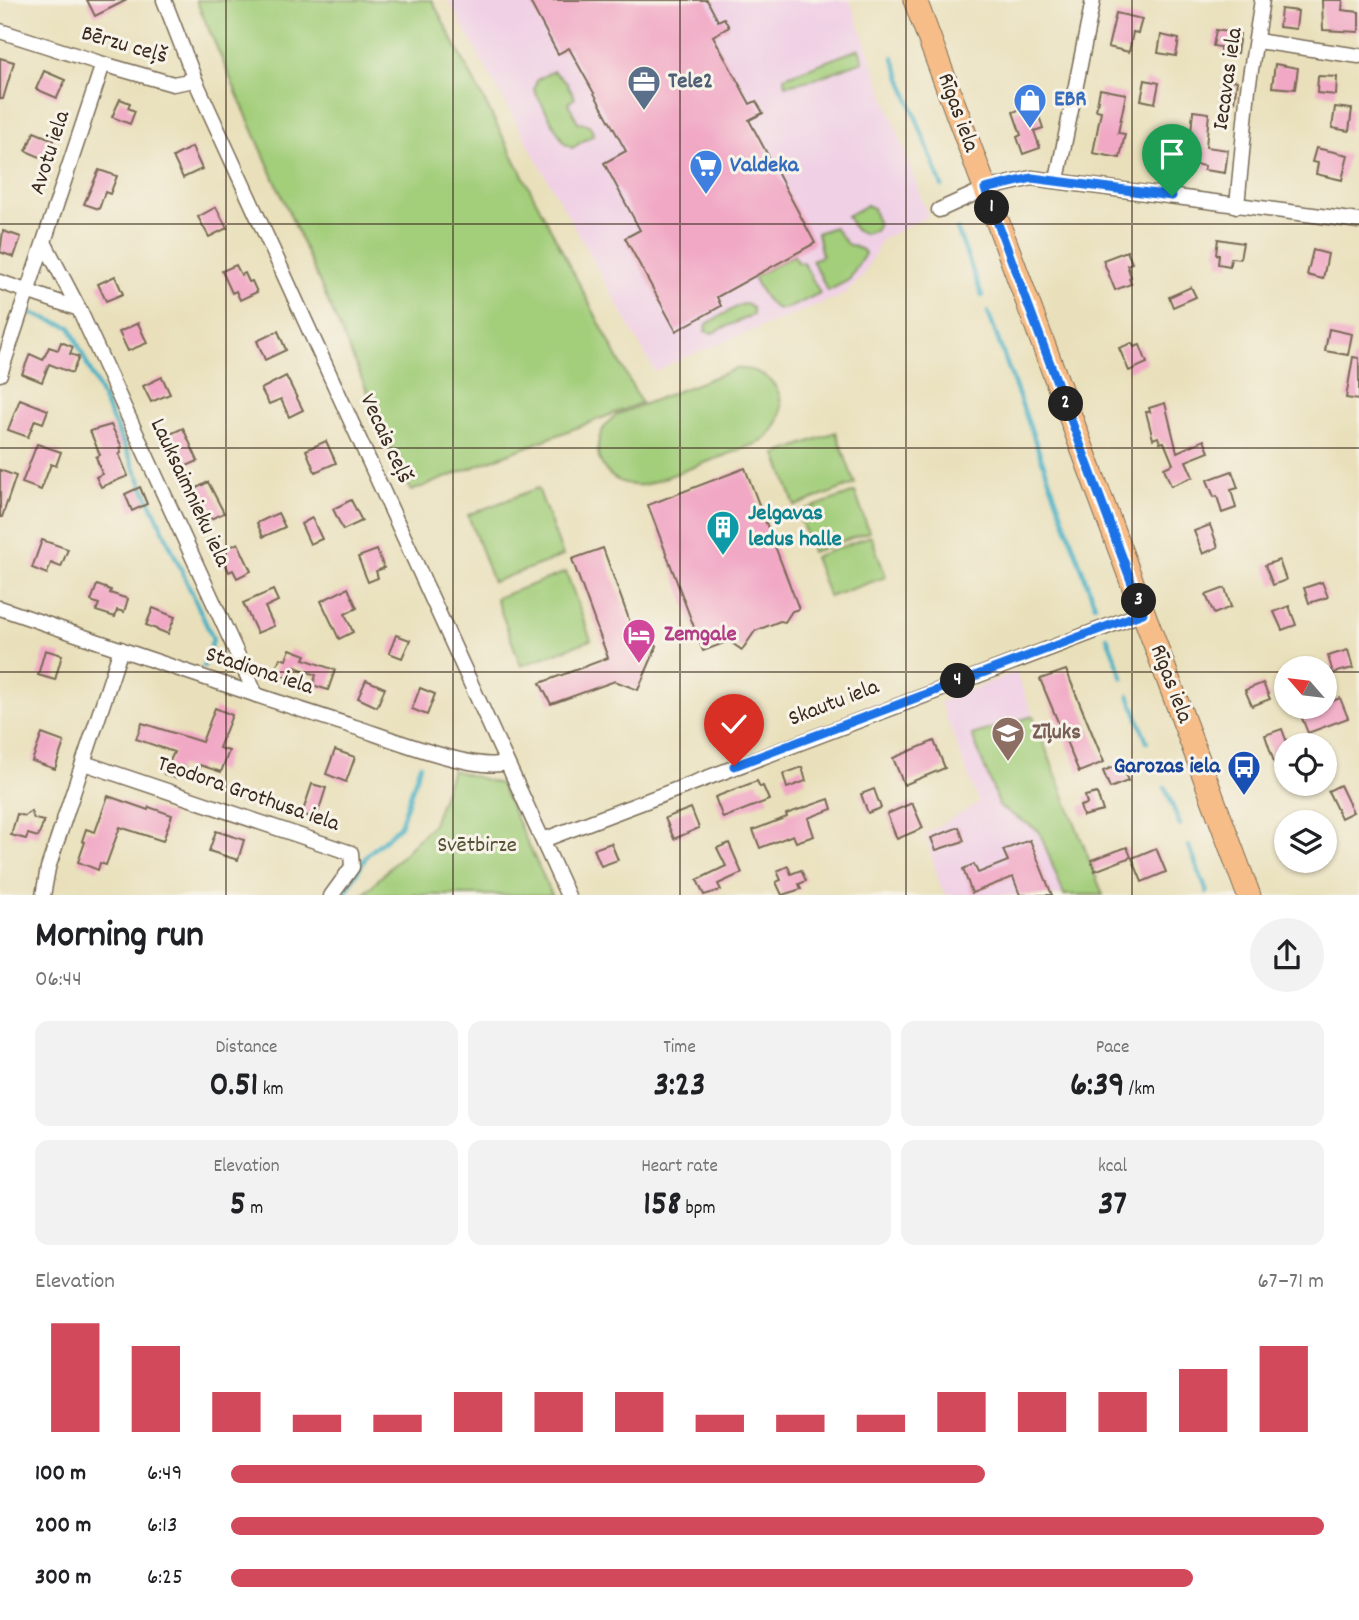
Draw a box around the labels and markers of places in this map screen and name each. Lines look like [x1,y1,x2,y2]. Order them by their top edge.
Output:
office icon: Tele2 [625,63,663,112]
place label: Tele2 [668,66,713,99]
shop icon: EBR [1011,81,1049,130]
place label: EBR [1054,84,1087,117]
pin [1142,124,1202,196]
supermarket icon: Valdeka [687,147,725,196]
place label: Valdeka [730,150,800,183]
pin: 1 [974,190,1010,226]
pin: 2 [1048,386,1084,422]
place label: Jelgavas ledus halle [748,498,842,557]
building icon: Jelgavas ledus halle [704,508,742,557]
pin: 3 [1122,584,1156,618]
hotel icon: Zemgale [620,616,658,665]
place label: Zemgale [664,619,737,652]
pin: 4 [940,664,976,698]
pin [704,694,764,766]
school or university icon: Zīļuks [989,714,1027,763]
place label: Zīļuks [1032,717,1081,750]
bus stop icon: Garozas iela [1225,748,1263,797]
place label: Garozas iela [1114,751,1221,784]

